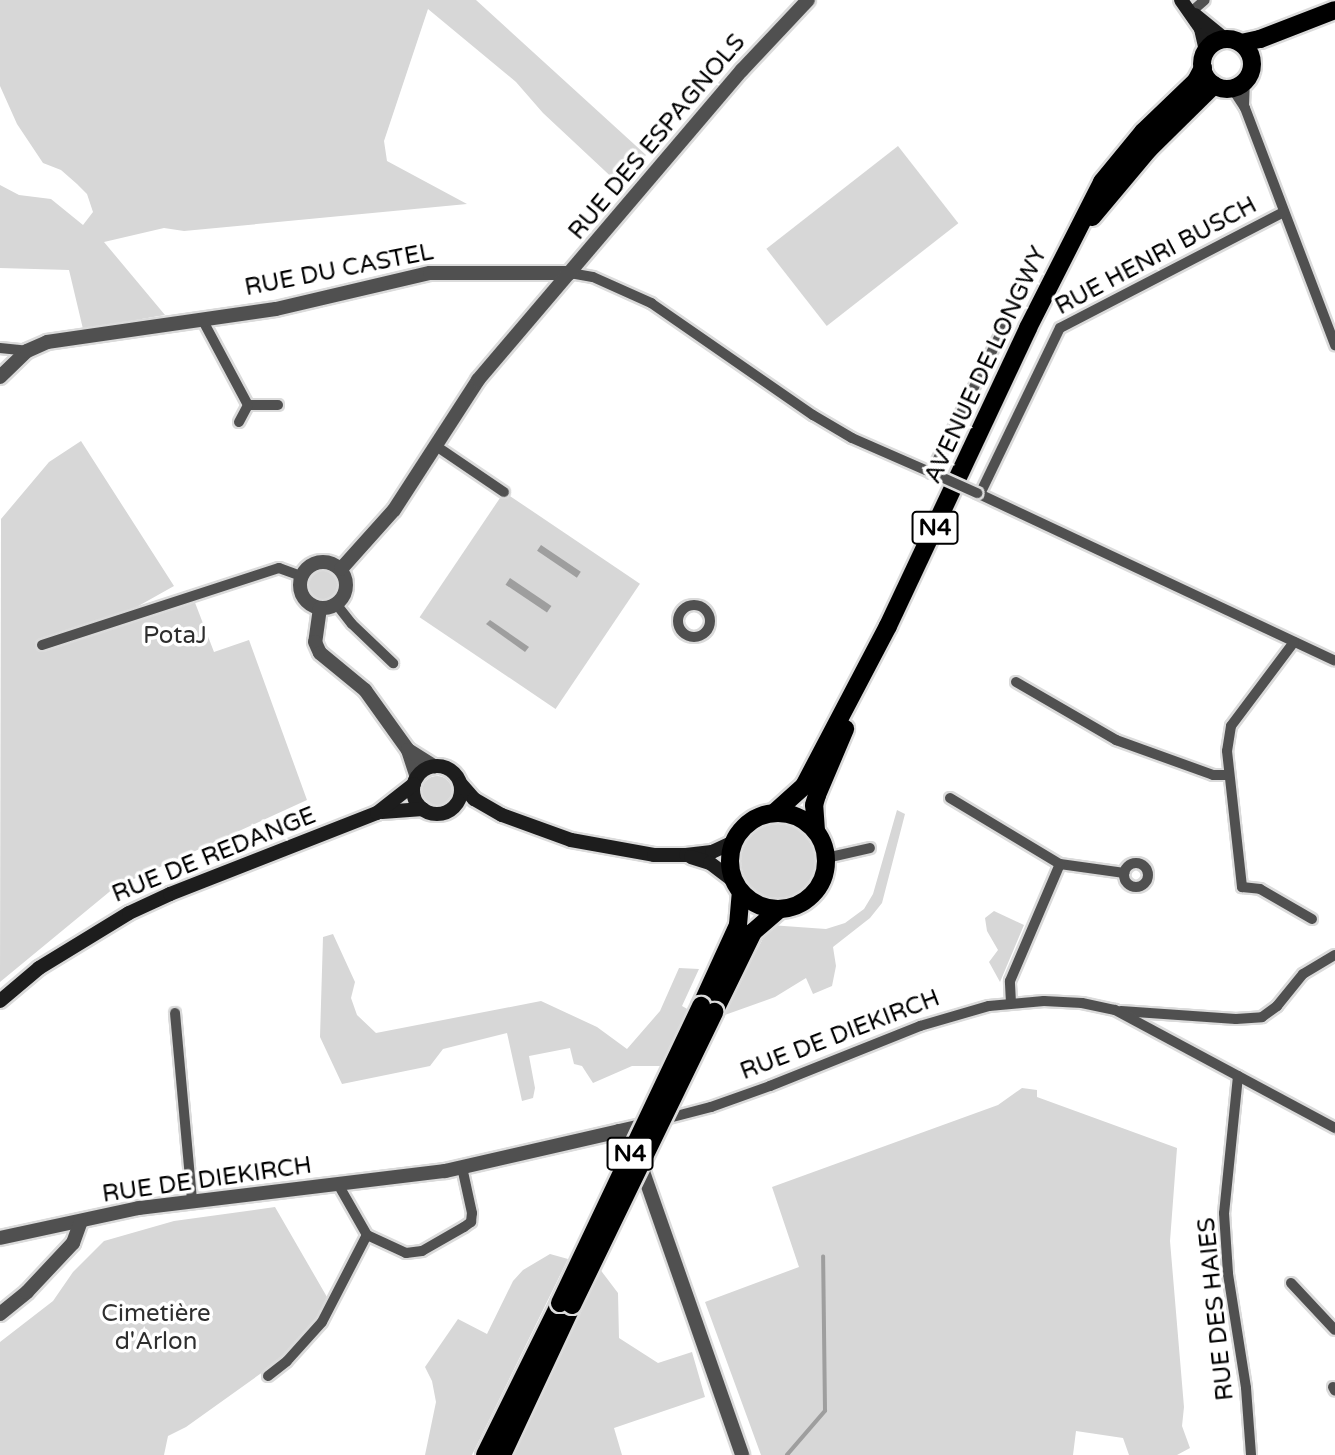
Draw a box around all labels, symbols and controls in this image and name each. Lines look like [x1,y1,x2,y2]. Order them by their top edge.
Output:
street label: RUE DES ESPAGNOLS [563,28,751,246]
street label: RUE HENRI BUSCH [1050,191,1262,321]
street label: RUE DU CASTEL [242,238,436,302]
street label: AVENUE DE LONGWY [918,242,1054,488]
road number: N4 [911,508,960,548]
park label: PotaJ [143,622,207,650]
street label: RUE DE REDANGE [108,801,320,909]
street label: RUE DE DIEKIRCH [736,984,944,1086]
road number: N4 [606,1134,654,1174]
street label: RUE DE DIEKIRCH [100,1151,314,1209]
street label: RUE DES HAIES [1192,1216,1240,1402]
park label: Cimetière d'Arlon [101,1300,211,1356]

